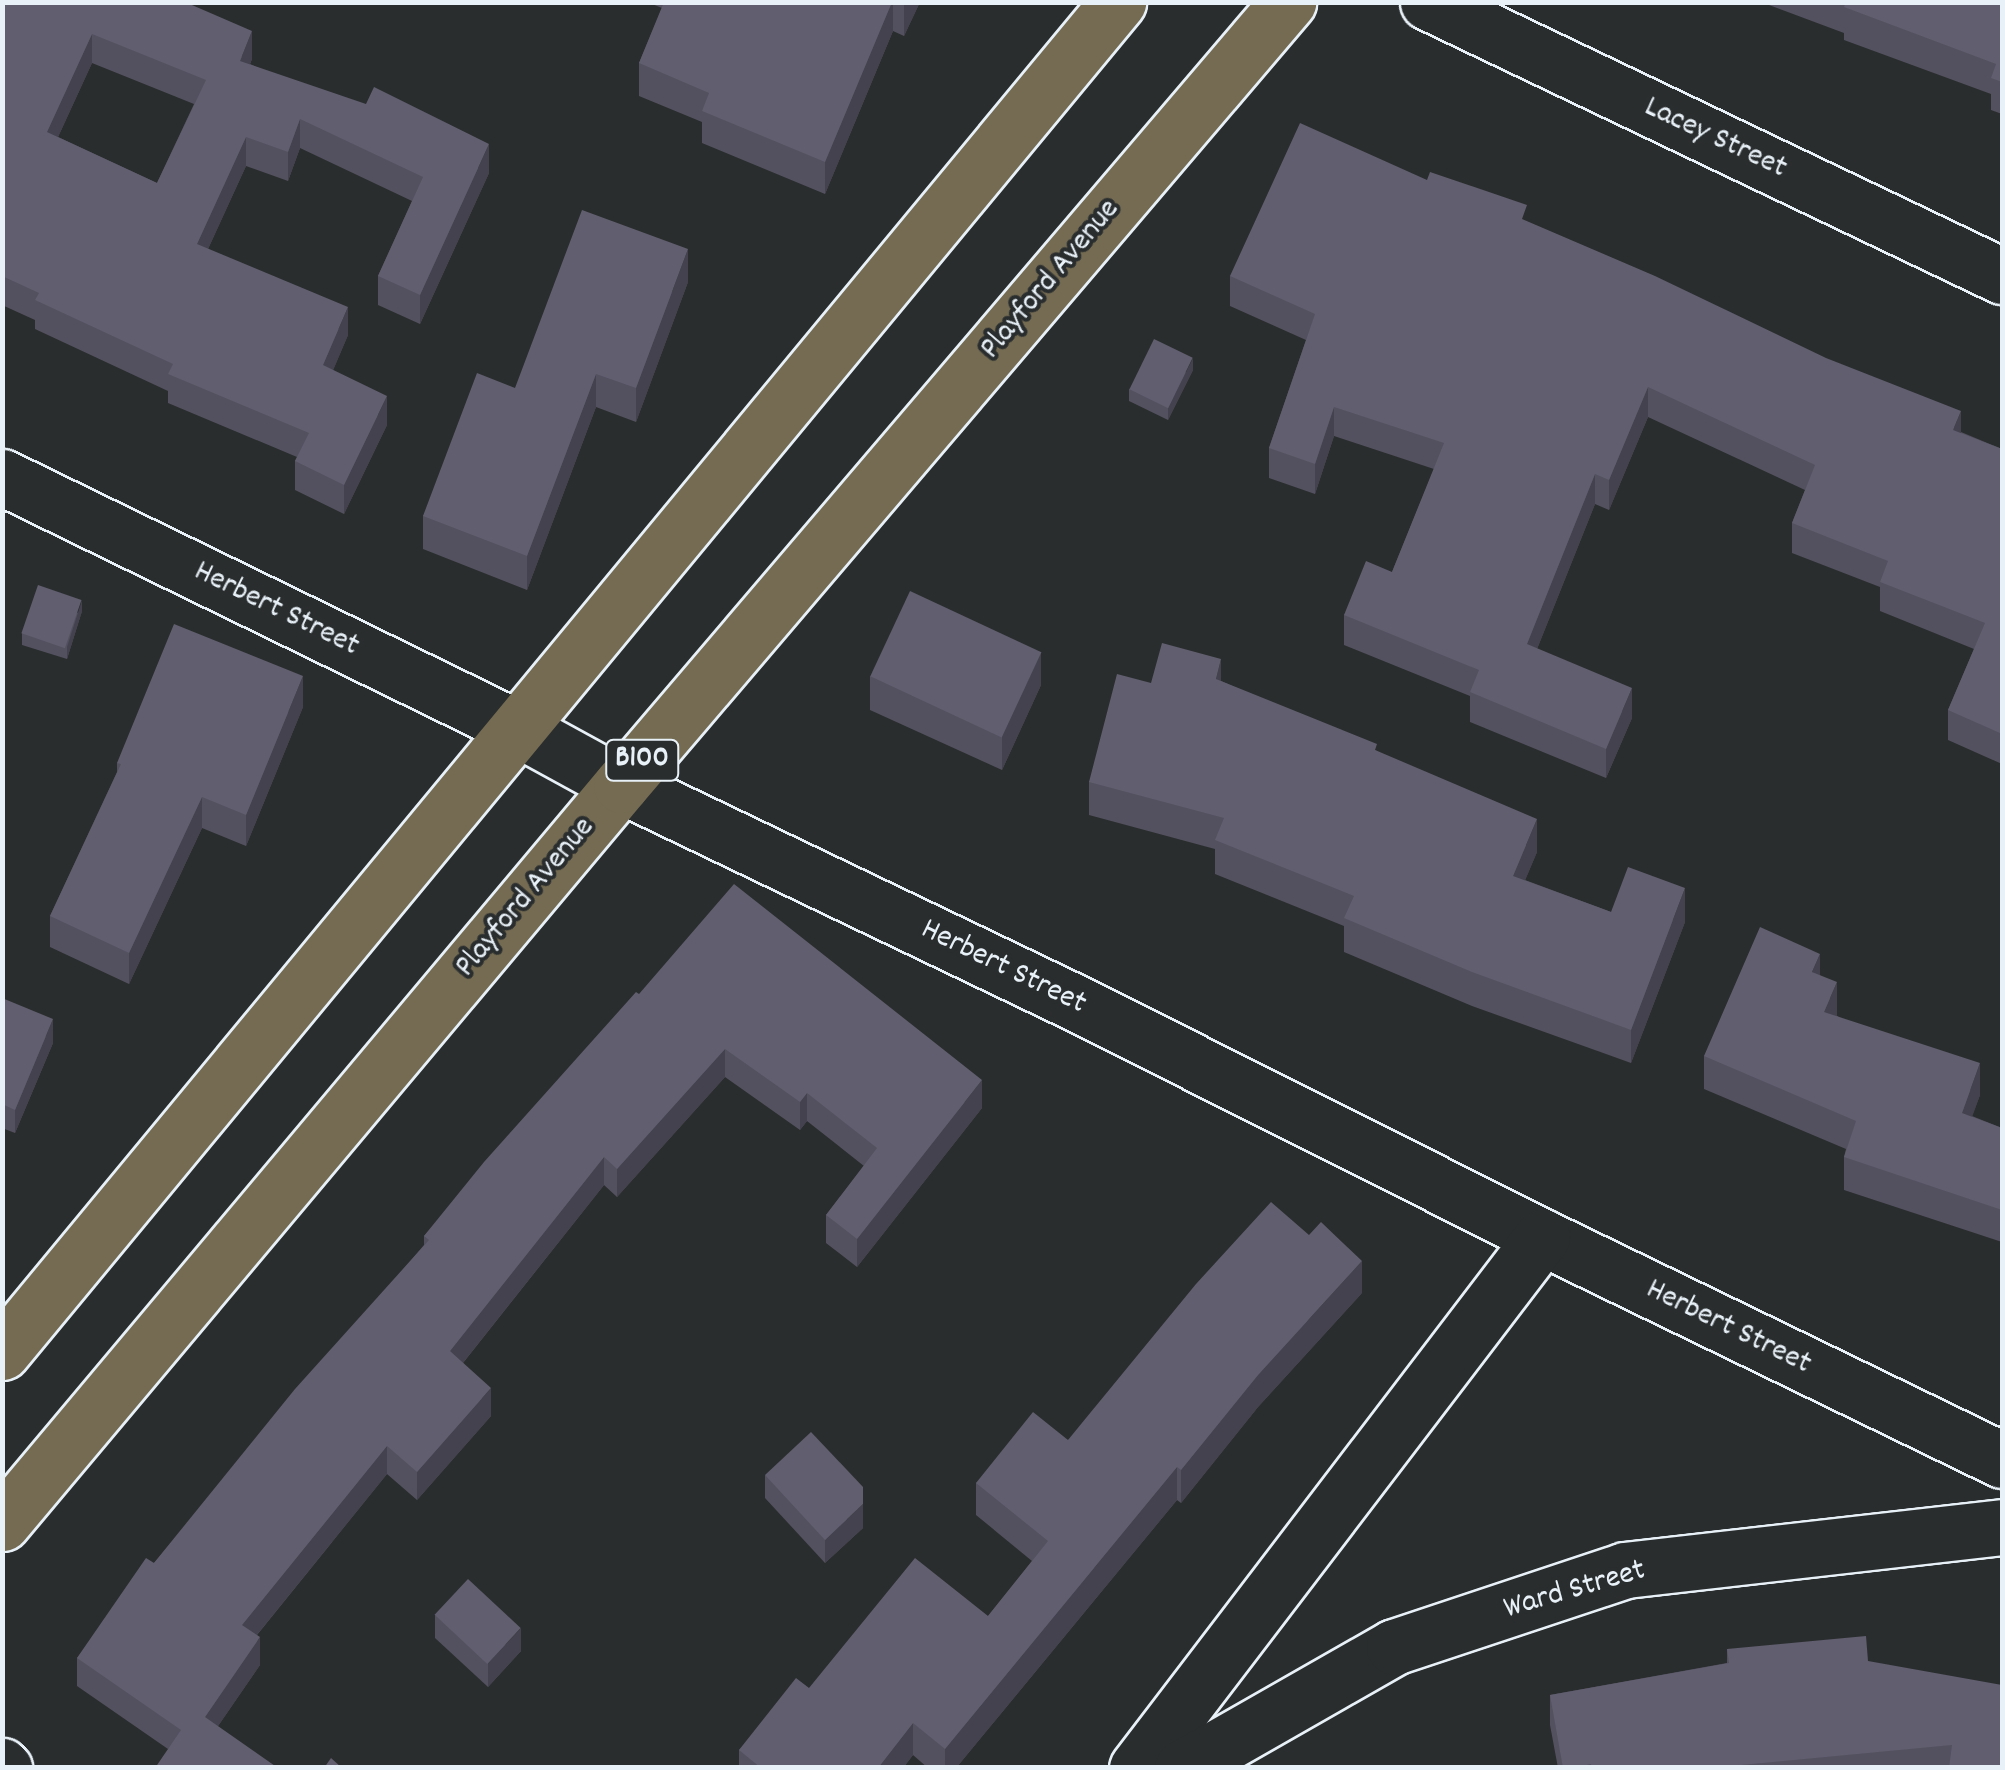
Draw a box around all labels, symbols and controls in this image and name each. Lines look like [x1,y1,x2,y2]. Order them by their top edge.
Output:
street label: Lacey Street [1638,89,1792,189]
street label: Playford Avenue [973,192,1129,368]
street label: Herbert Street [187,554,365,666]
road number: B100 [604,735,680,785]
street label: Playford Avenue [448,810,604,986]
street label: Herbert Street [914,912,1092,1024]
street label: Herbert Street [1639,1272,1817,1384]
street label: Ward Street [1500,1553,1650,1629]

